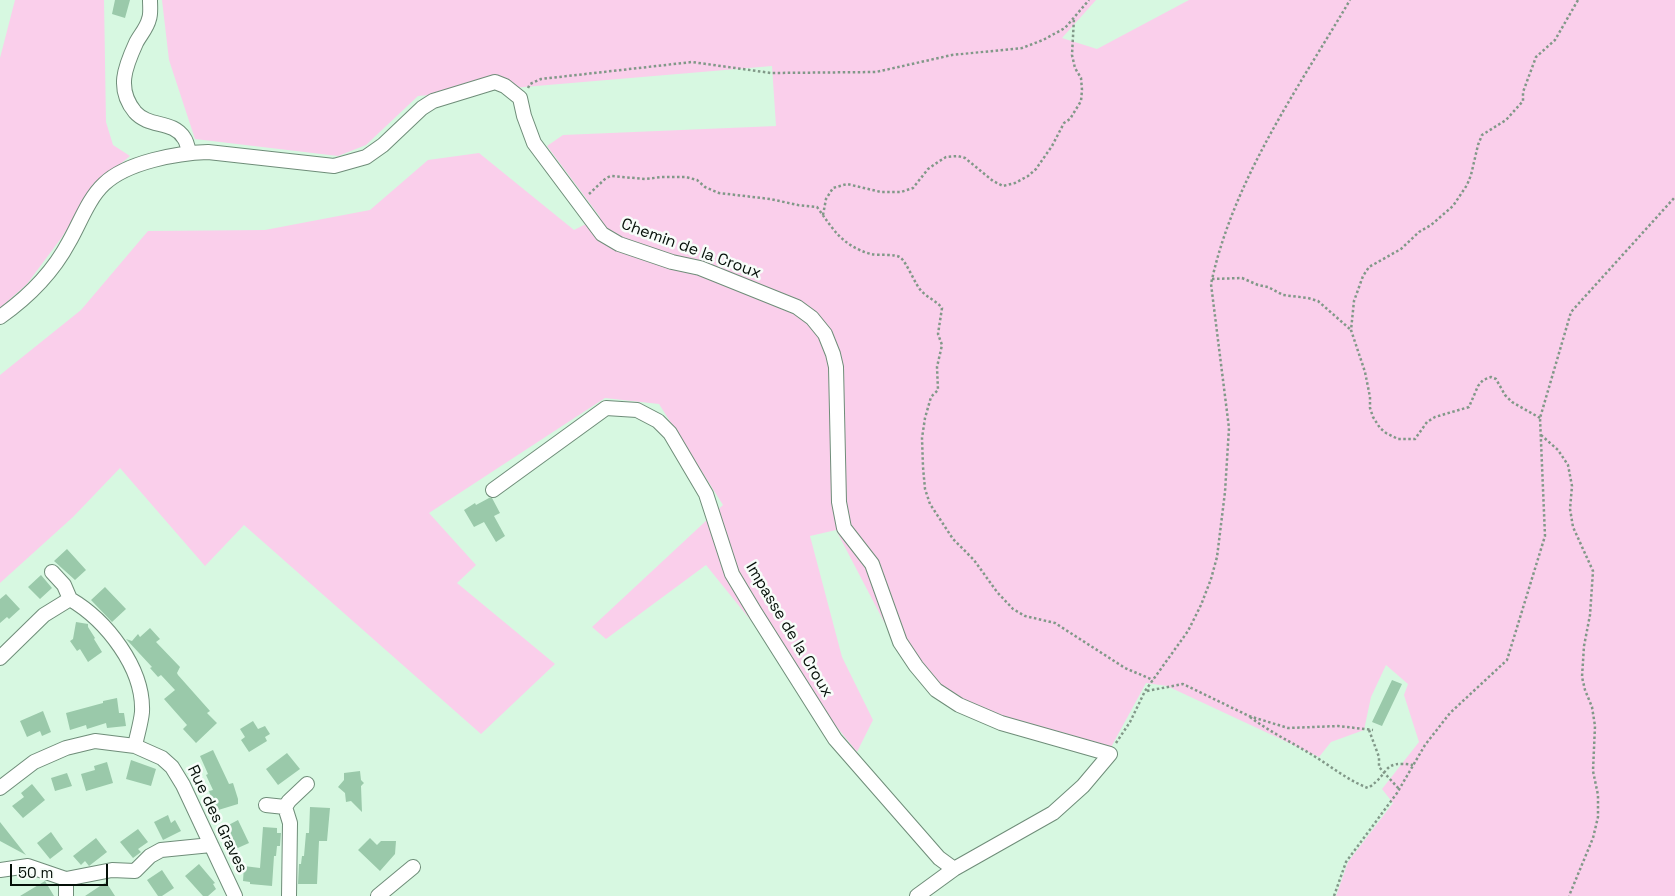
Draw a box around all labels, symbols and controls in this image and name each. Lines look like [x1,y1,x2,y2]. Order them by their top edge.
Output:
street label: Chemin de la Croux [618,215,764,283]
street label: Impasse de la Croux [741,559,837,701]
street label: Rue des Graves [183,762,251,876]
scale bar [12,854,110,886]
text: 50 m [18,863,53,882]

